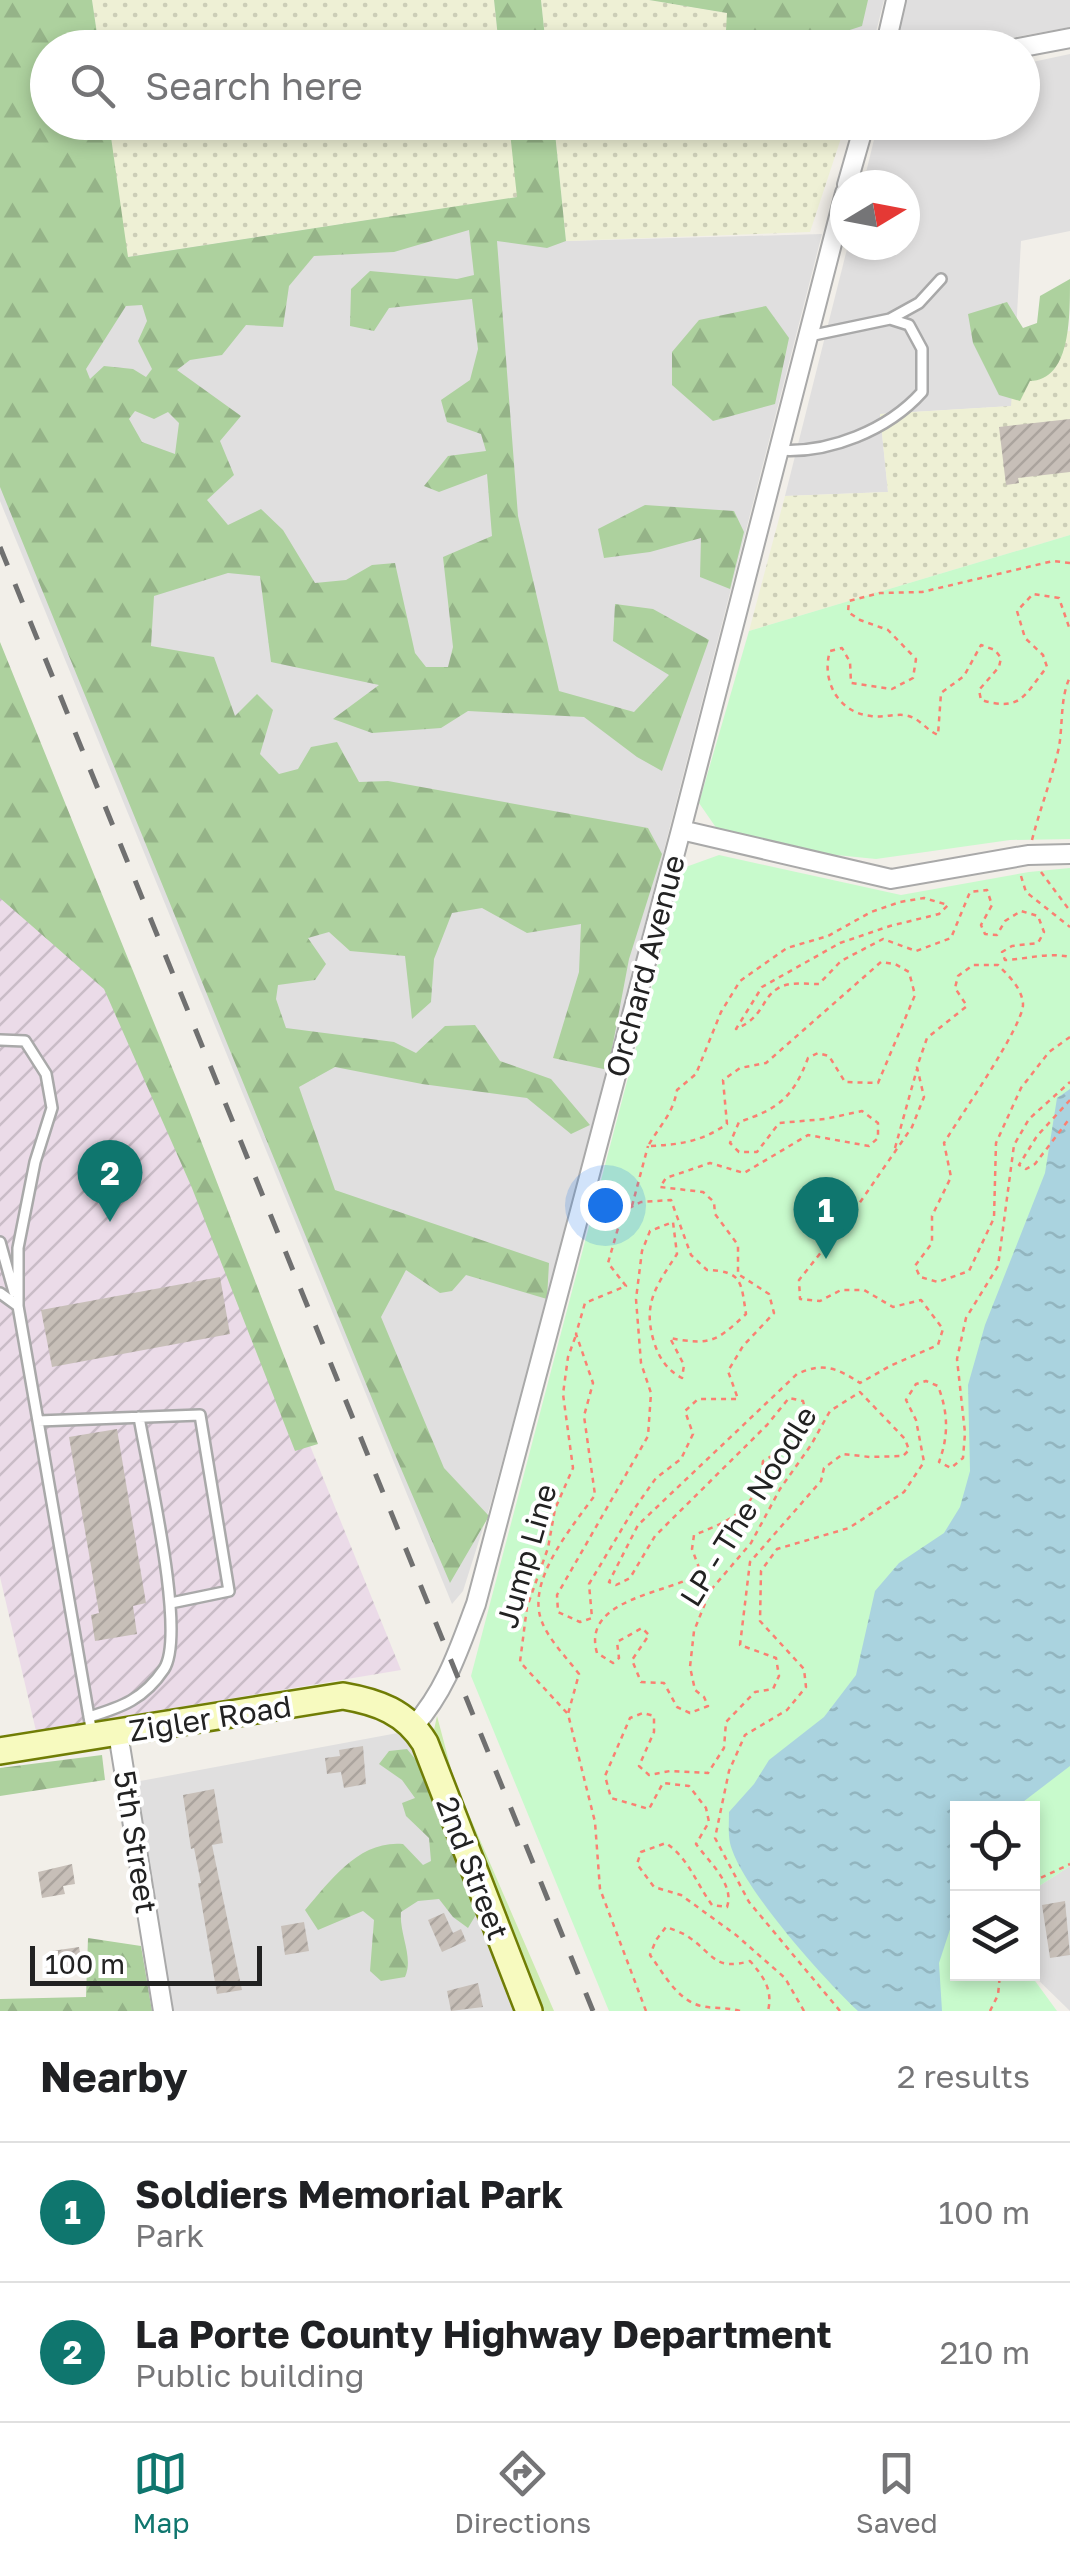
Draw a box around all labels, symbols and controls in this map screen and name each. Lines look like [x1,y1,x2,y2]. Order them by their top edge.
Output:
search box [30,30,1040,140]
icon: search [65,58,120,113]
text: Search here [145,63,363,108]
north arrow [830,170,920,260]
street label: Orchard Avenue [598,851,692,1081]
pin: 2 [78,1140,142,1222]
pin: 1 [794,1176,858,1259]
your location [580,1180,631,1231]
street label: LP - The Noodle [672,1399,824,1613]
street label: Jump Line [488,1480,564,1632]
street label: Zigler Road [126,1687,294,1749]
street label: 5th Street [107,1768,165,1916]
street label: 2nd Street [429,1791,517,1945]
map controls [950,1801,1040,1981]
button: locate [950,1801,1040,1891]
button: layers [950,1891,1040,1981]
scale bar [30,1941,262,1986]
text: 100 m [45,1947,125,1980]
text: Nearby [40,2051,188,2101]
text: 2 results [897,2057,1030,2095]
text: Soldiers Memorial Park [135,2171,563,2216]
text: 1 [64,2193,81,2231]
text: 100 m [938,2193,1030,2231]
text: Park [135,2216,204,2254]
text: La Porte County Highway Department [135,2311,832,2356]
text: 2 [63,2333,82,2371]
text: 210 m [940,2333,1030,2371]
text: Public building [135,2356,364,2394]
tab: Map [132,2446,190,2539]
tab: Directions [454,2446,591,2539]
tab: Saved [856,2446,938,2539]

